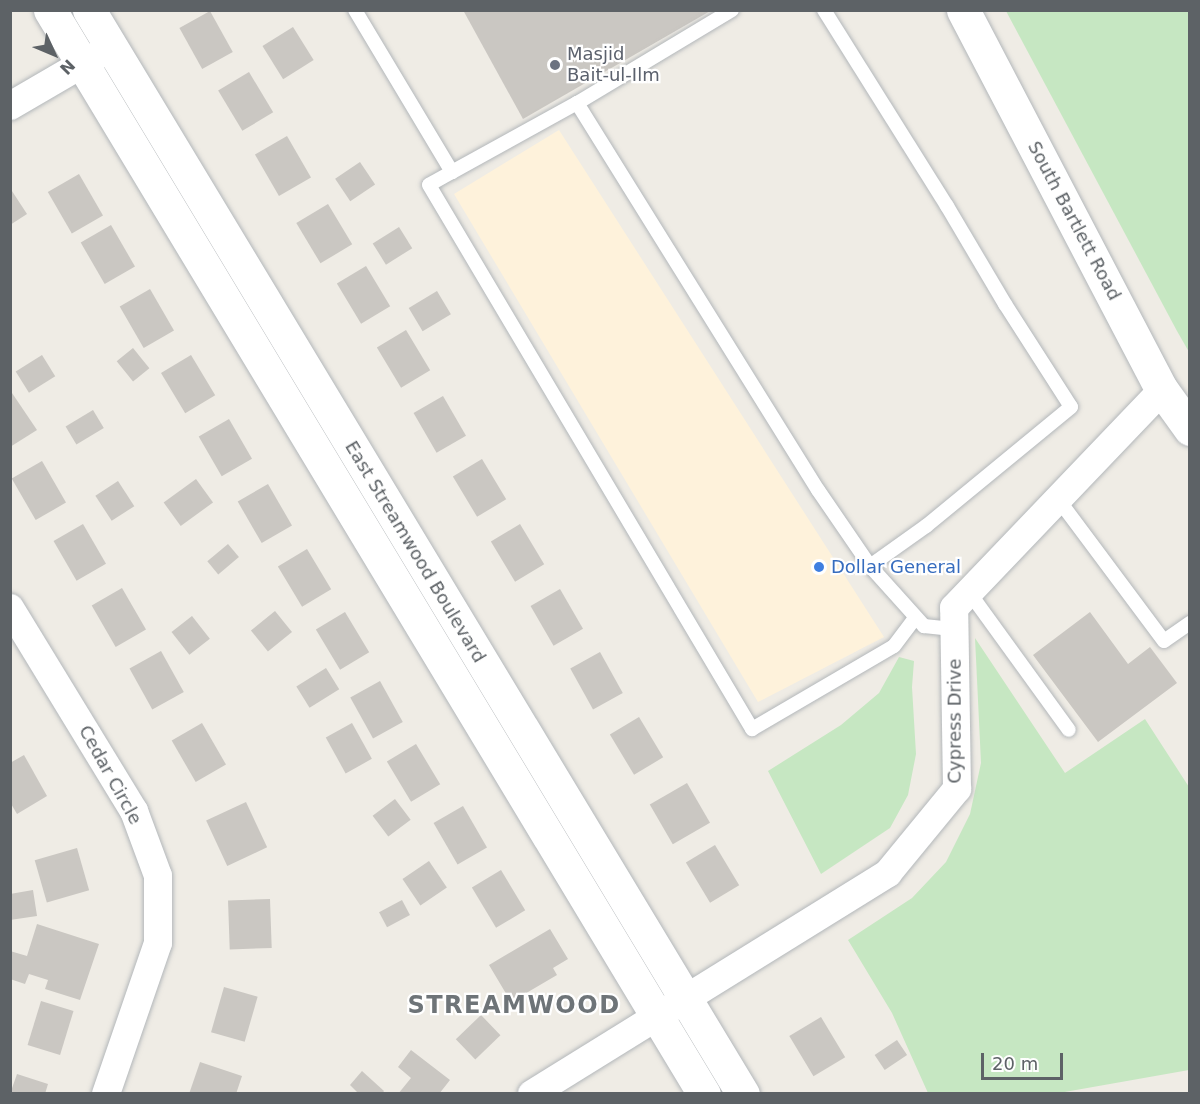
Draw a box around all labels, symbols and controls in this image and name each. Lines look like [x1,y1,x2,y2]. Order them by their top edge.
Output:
north arrow [24,24,84,84]
place label: Masjid Bait-ul-Ilm [567,44,660,86]
text: N [56,55,79,78]
marker: Masjid Bait-ul-Ilm [548,58,562,72]
street label: South Bartlett Road [1023,138,1125,304]
street label: East Streamwood Boulevard [340,437,490,667]
place label: Dollar General [831,556,961,578]
marker: Dollar General [812,560,826,574]
street label: Cypress Drive [944,658,966,784]
street label: Cedar Circle [74,722,146,828]
district label: STREAMWOOD [407,992,621,1020]
scale bar [984,1041,1066,1079]
text: 20 m [992,1053,1038,1074]

